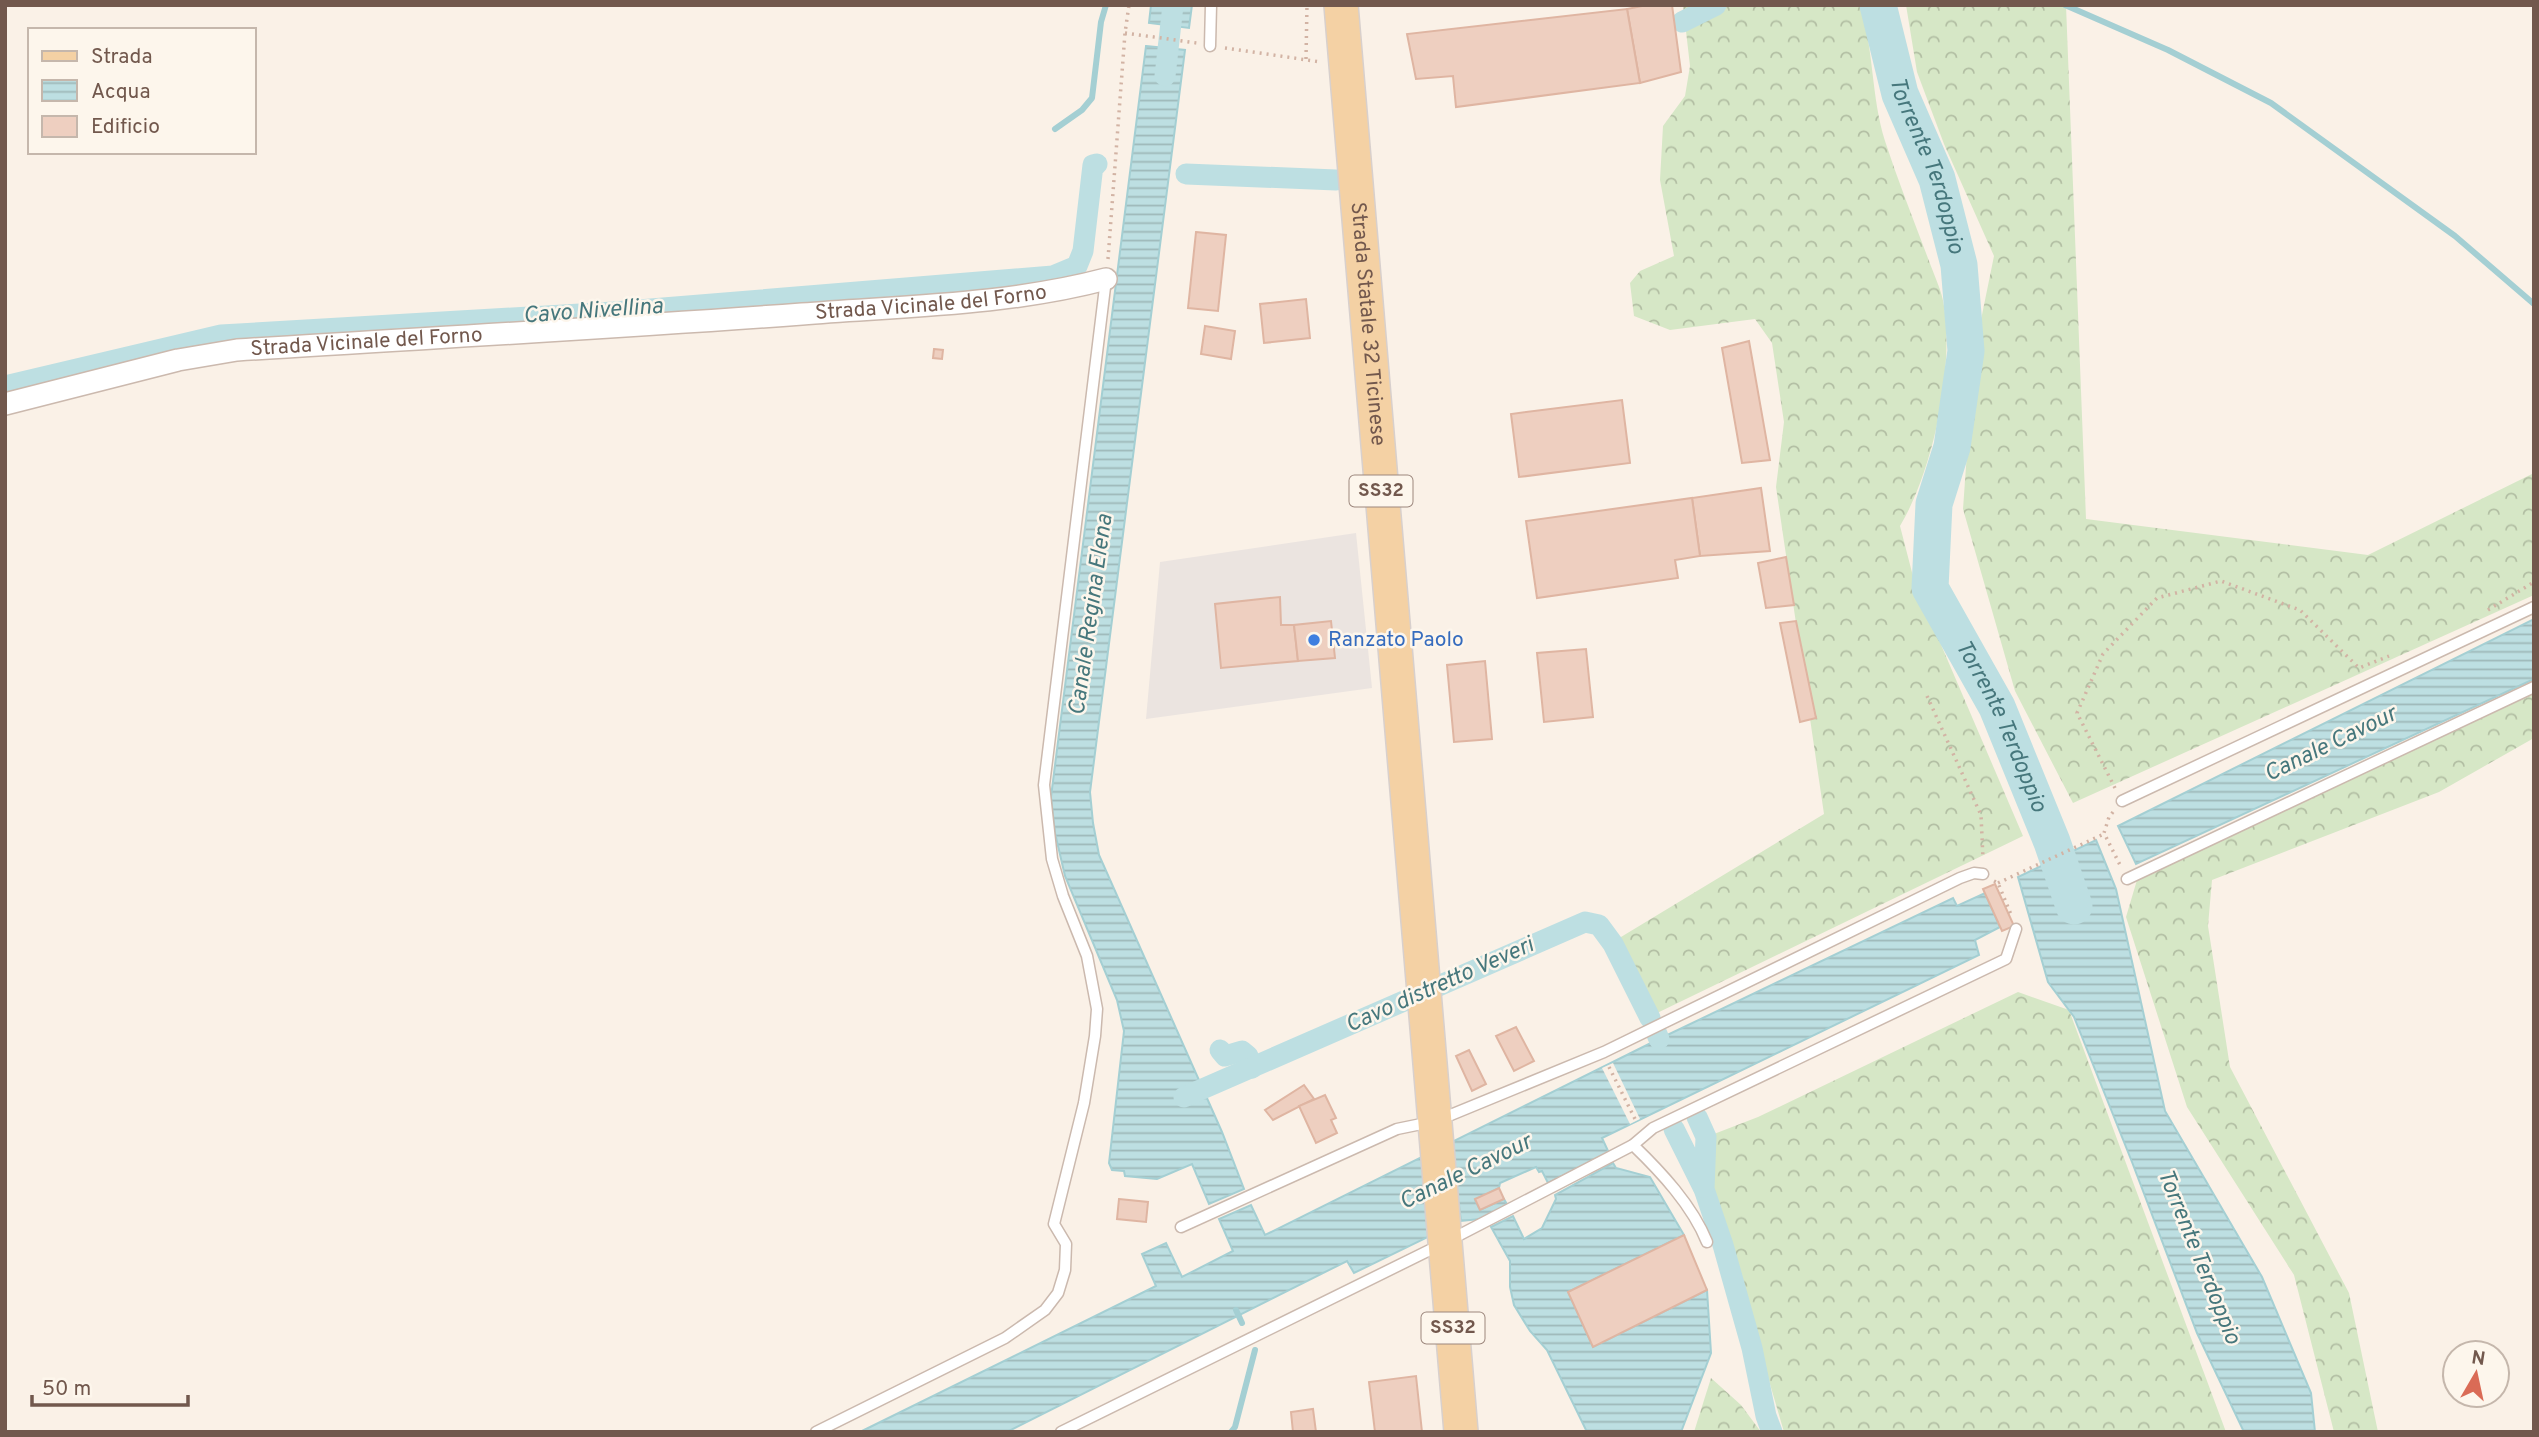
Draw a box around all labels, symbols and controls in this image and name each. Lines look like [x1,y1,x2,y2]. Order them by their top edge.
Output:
legend [28,28,256,154]
text: Strada [91,44,152,71]
water label: Torrente Terdoppio [1882,74,1970,258]
text: Acqua [91,79,151,106]
text: Edificio [91,114,160,141]
street label: Strada Statale 32 Ticinese [1344,201,1392,447]
street label: Strada Vicinale del Forno [814,279,1049,326]
water label: Cavo Nivellina [522,293,664,331]
street label: Strada Vicinale del Forno [250,322,483,363]
road number: SS32 [1350,476,1412,506]
water label: Canale Regina Elena [1064,512,1120,717]
place label: Ranzato Paolo [1328,627,1464,654]
marker: Ranzato Paolo [1306,632,1322,648]
water label: Torrente Terdoppio [1948,635,2053,817]
water label: Canale Cavour [2260,699,2404,790]
water label: Cavo distretto Veveri [1341,931,1540,1041]
water label: Canale Cavour [1395,1127,1539,1218]
water label: Torrente Terdoppio [2150,1165,2247,1350]
road number: SS32 [1422,1312,1484,1344]
north arrow [2441,1339,2511,1409]
text: N [2470,1346,2487,1372]
scale bar [32,1364,187,1408]
text: 50 m [42,1376,91,1403]

